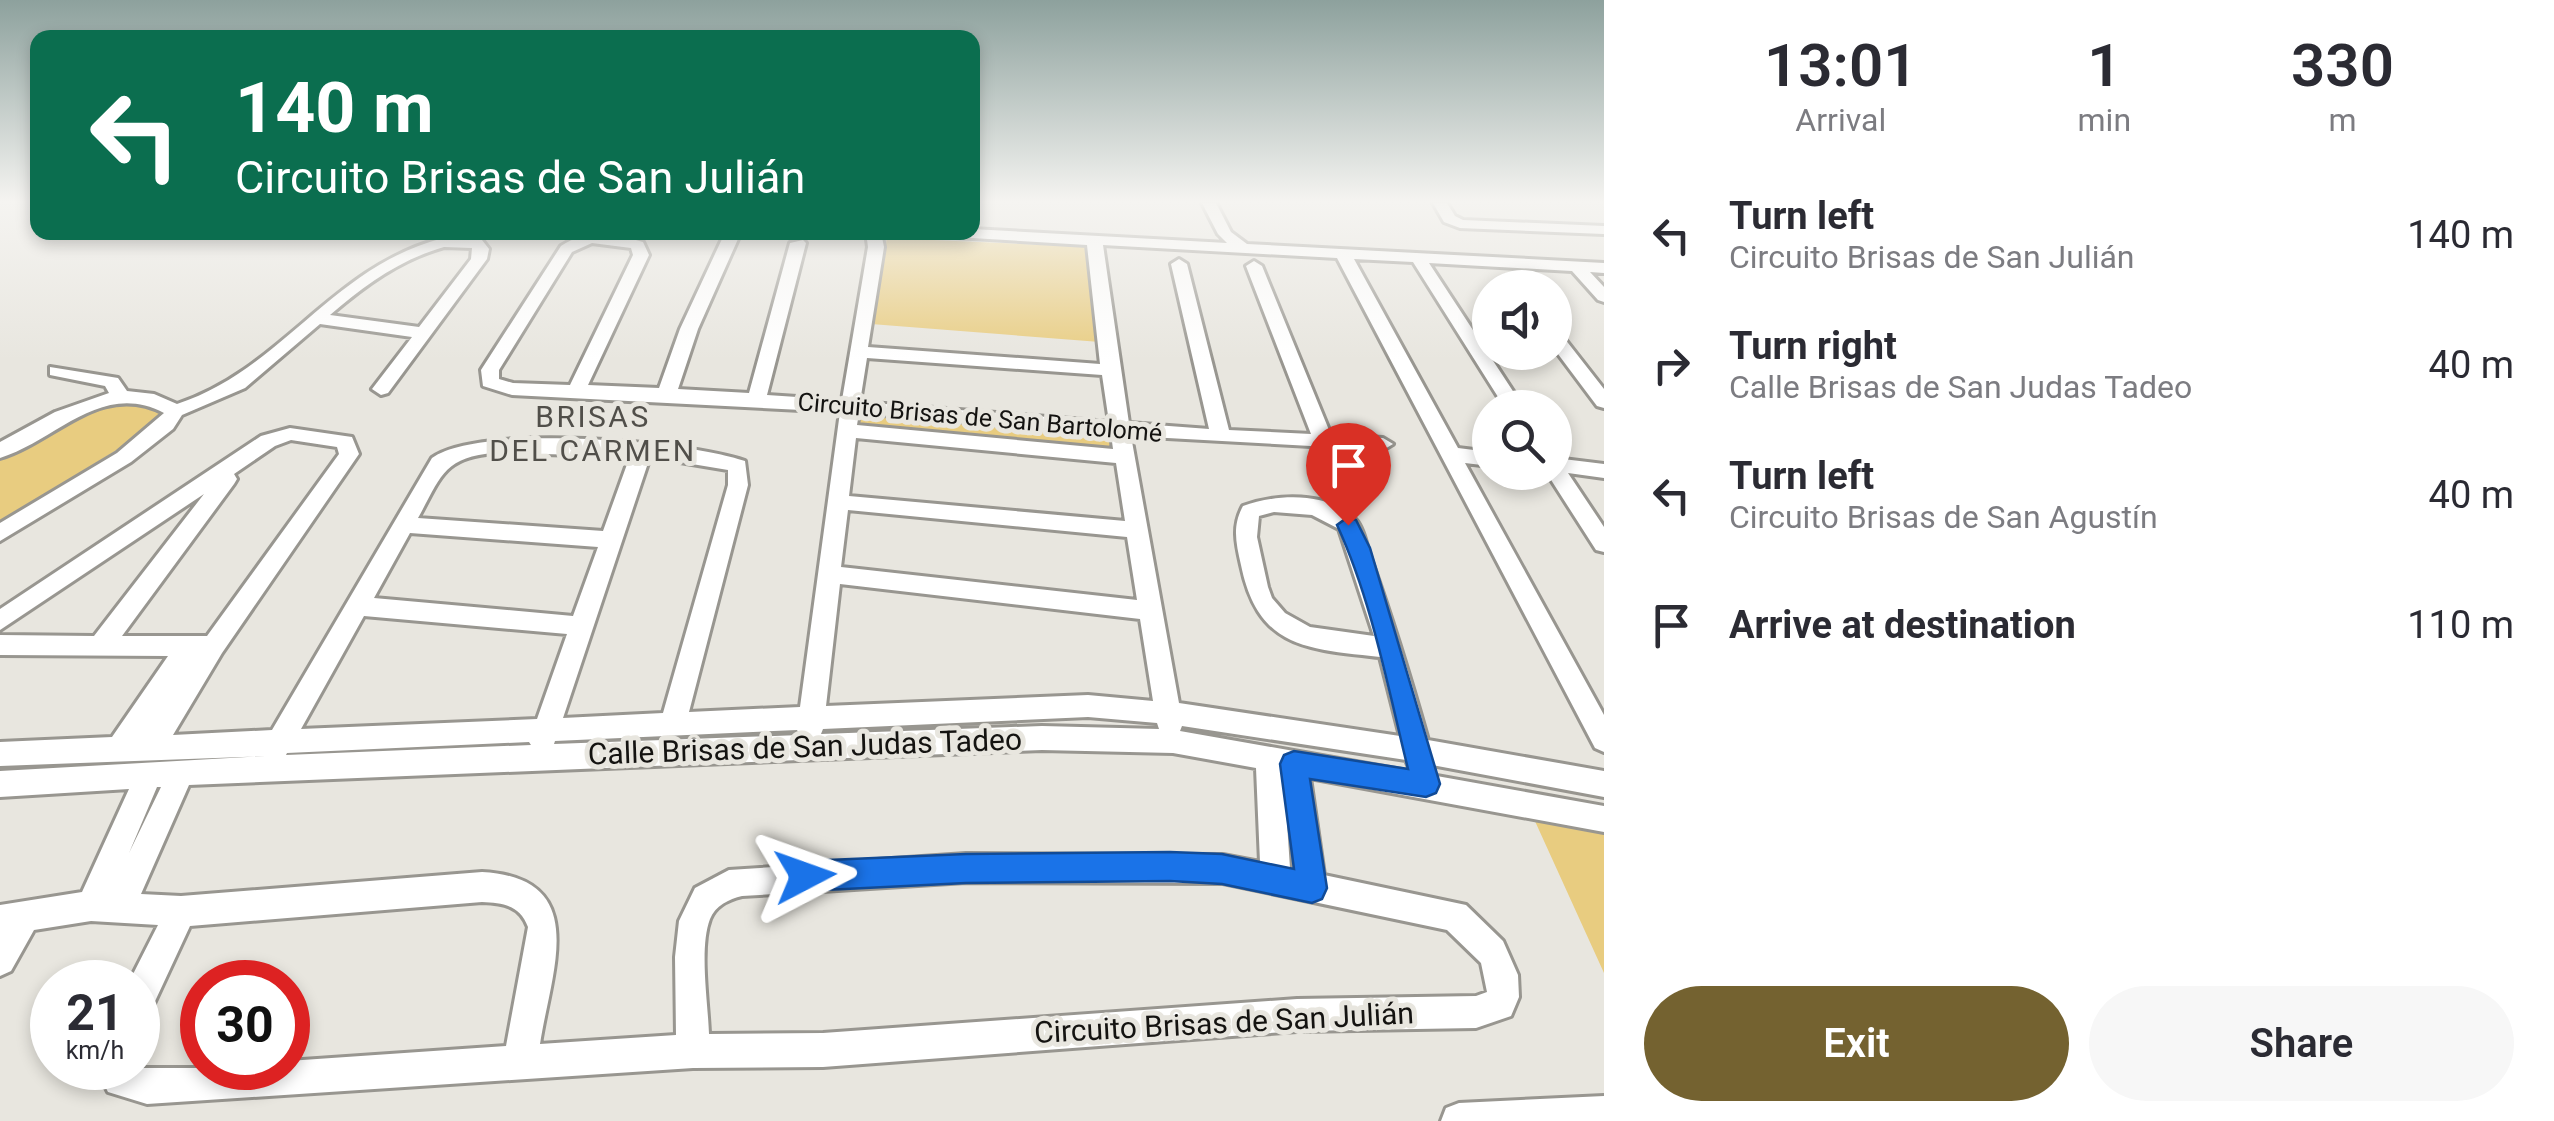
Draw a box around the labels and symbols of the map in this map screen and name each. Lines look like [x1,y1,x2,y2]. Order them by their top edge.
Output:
street label: Circuito Brisas de San Bartolomé [797,387,1163,448]
district label: BRISAS DEL CARMEN [489,399,697,468]
pin [1306,423,1391,526]
street label: Calle Brisas de San Judas Tadeo [587,721,1023,772]
position arrow [753,824,857,928]
speed limit sign: 30 [180,960,310,1090]
street label: Circuito Brisas de San Julián [1033,995,1415,1050]

